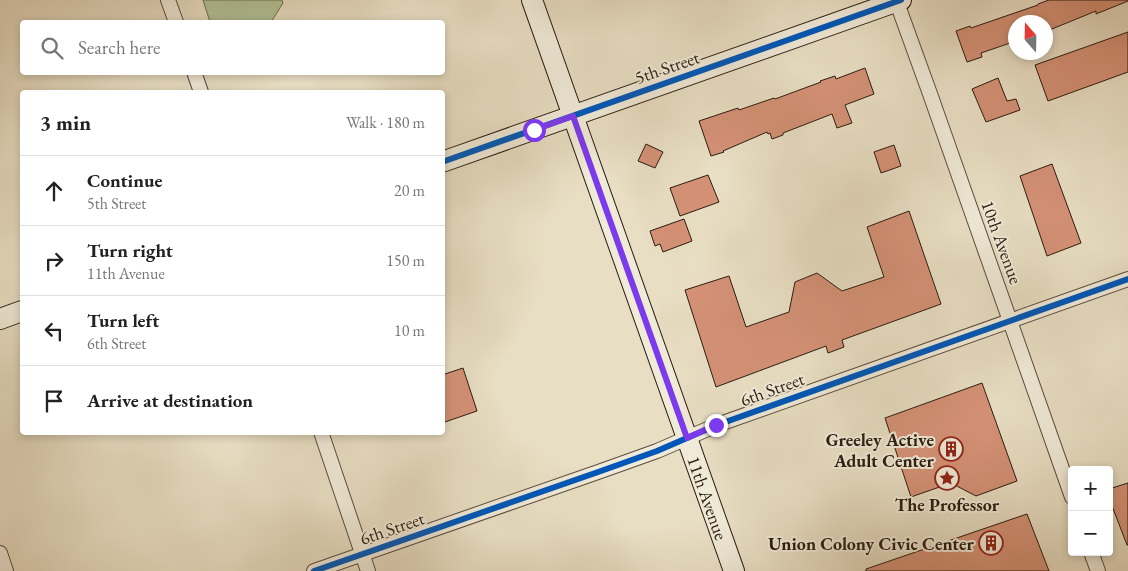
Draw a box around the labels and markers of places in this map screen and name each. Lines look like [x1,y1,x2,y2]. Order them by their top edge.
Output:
place label: Greeley Active Adult Center [826,428,935,472]
building icon: Greeley Active Adult Center [938,436,964,462]
place icon: The Professor [934,465,960,491]
place label: The Professor [895,493,1000,516]
building icon: Union Colony Civic Center [978,530,1004,556]
place label: Union Colony Civic Center [768,532,975,555]

